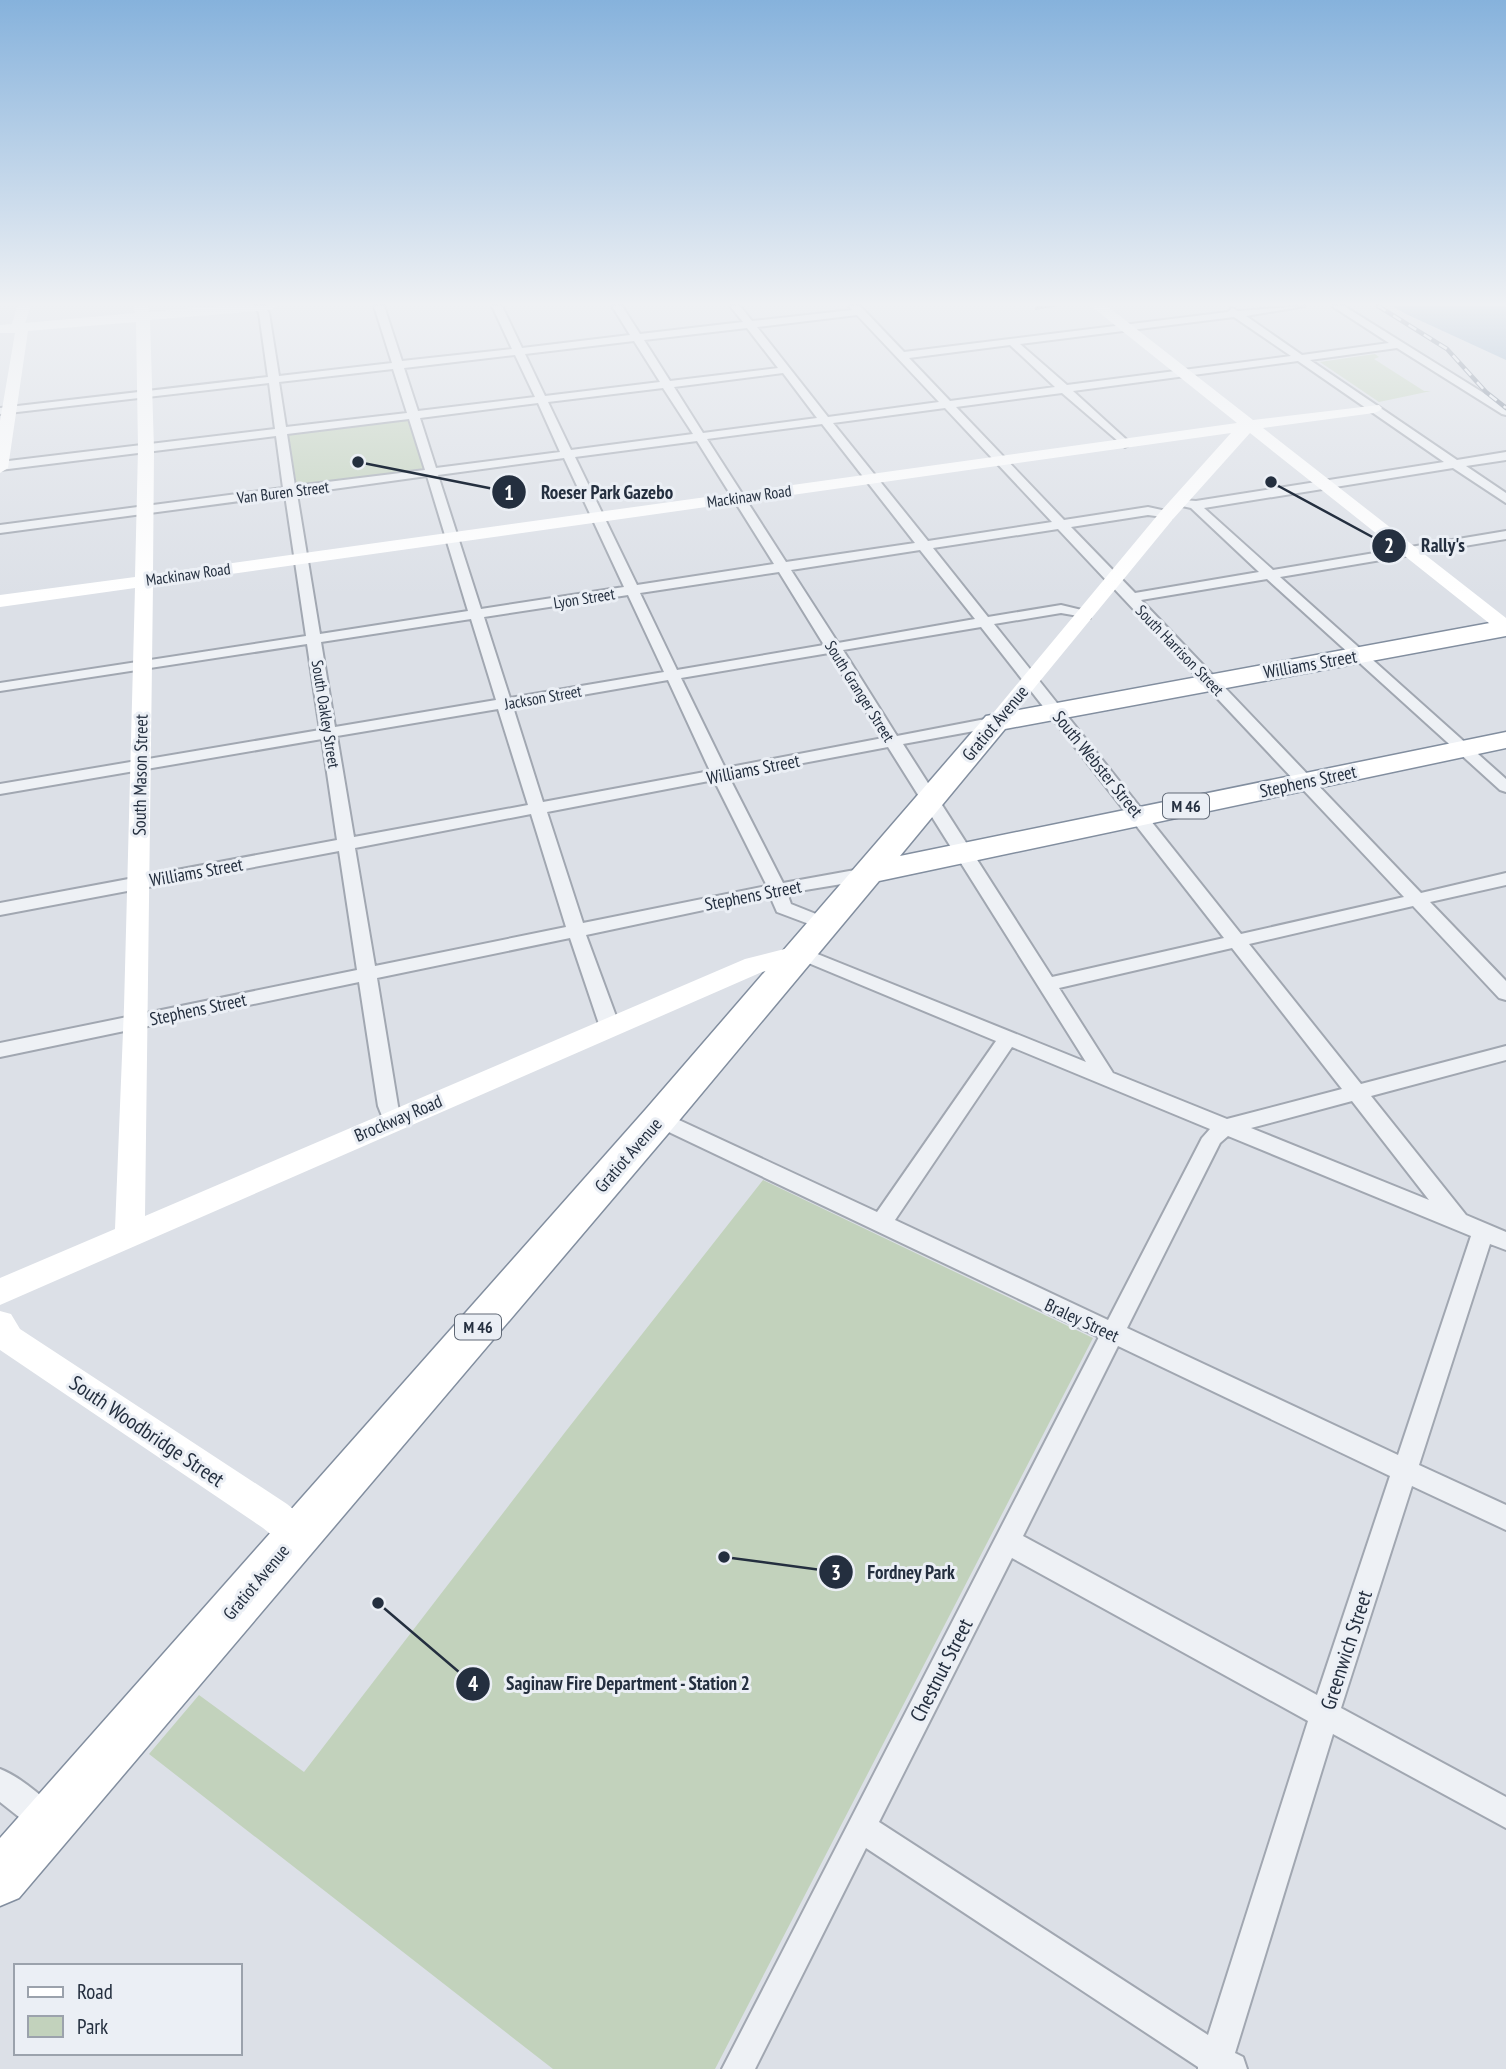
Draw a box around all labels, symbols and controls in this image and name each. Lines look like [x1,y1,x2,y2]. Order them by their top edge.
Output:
callout: Roeser Park Gazebo [492,472,688,512]
street label: Van Buren Street [235,476,331,508]
text: 1 [504,479,514,506]
text: Roeser Park Gazebo [541,480,673,504]
street label: Mackinaw Road [705,480,793,512]
callout: Rally's [1372,526,1479,566]
text: 2 [1384,532,1394,559]
text: Rally's [1421,533,1465,557]
street label: Mackinaw Road [144,558,232,590]
street label: Lyon Street [552,583,617,613]
street label: South Harrison Street [1132,600,1229,700]
street label: South Granger Street [821,637,899,746]
street label: Williams Street [1262,644,1359,684]
street label: South Oakley Street [308,659,345,770]
street label: Jackson Street [502,680,584,714]
street label: Gratiot Avenue [957,681,1033,765]
street label: South Webster Street [1048,706,1148,822]
street label: South Mason Street [127,714,153,836]
street label: Williams Street [704,749,802,789]
street label: Stephens Street [1258,760,1358,802]
road number: M 46 [1163,793,1209,818]
street label: Williams Street [148,852,245,892]
street label: Stephens Street [703,874,803,916]
street label: Stephens Street [148,988,248,1030]
street label: Brockway Road [351,1089,445,1147]
street label: Gratiot Avenue [589,1113,667,1197]
street label: Braley Street [1041,1293,1123,1347]
road number: M 46 [455,1315,501,1340]
street label: South Woodbridge Street [64,1369,230,1493]
street label: Gratiot Avenue [218,1540,294,1624]
callout: Fordney Park [818,1552,969,1592]
text: 3 [831,1559,841,1586]
text: Fordney Park [867,1560,955,1584]
street label: Greenwich Street [1314,1587,1378,1713]
street label: Chestnut Street [903,1614,979,1726]
callout: Saginaw Fire Department - Station 2 [456,1664,765,1704]
text: 4 [468,1670,478,1697]
text: Saginaw Fire Department - Station 2 [506,1671,750,1695]
legend [14,1964,242,2055]
text: Road [77,1978,113,2005]
text: Park [77,2013,108,2040]

